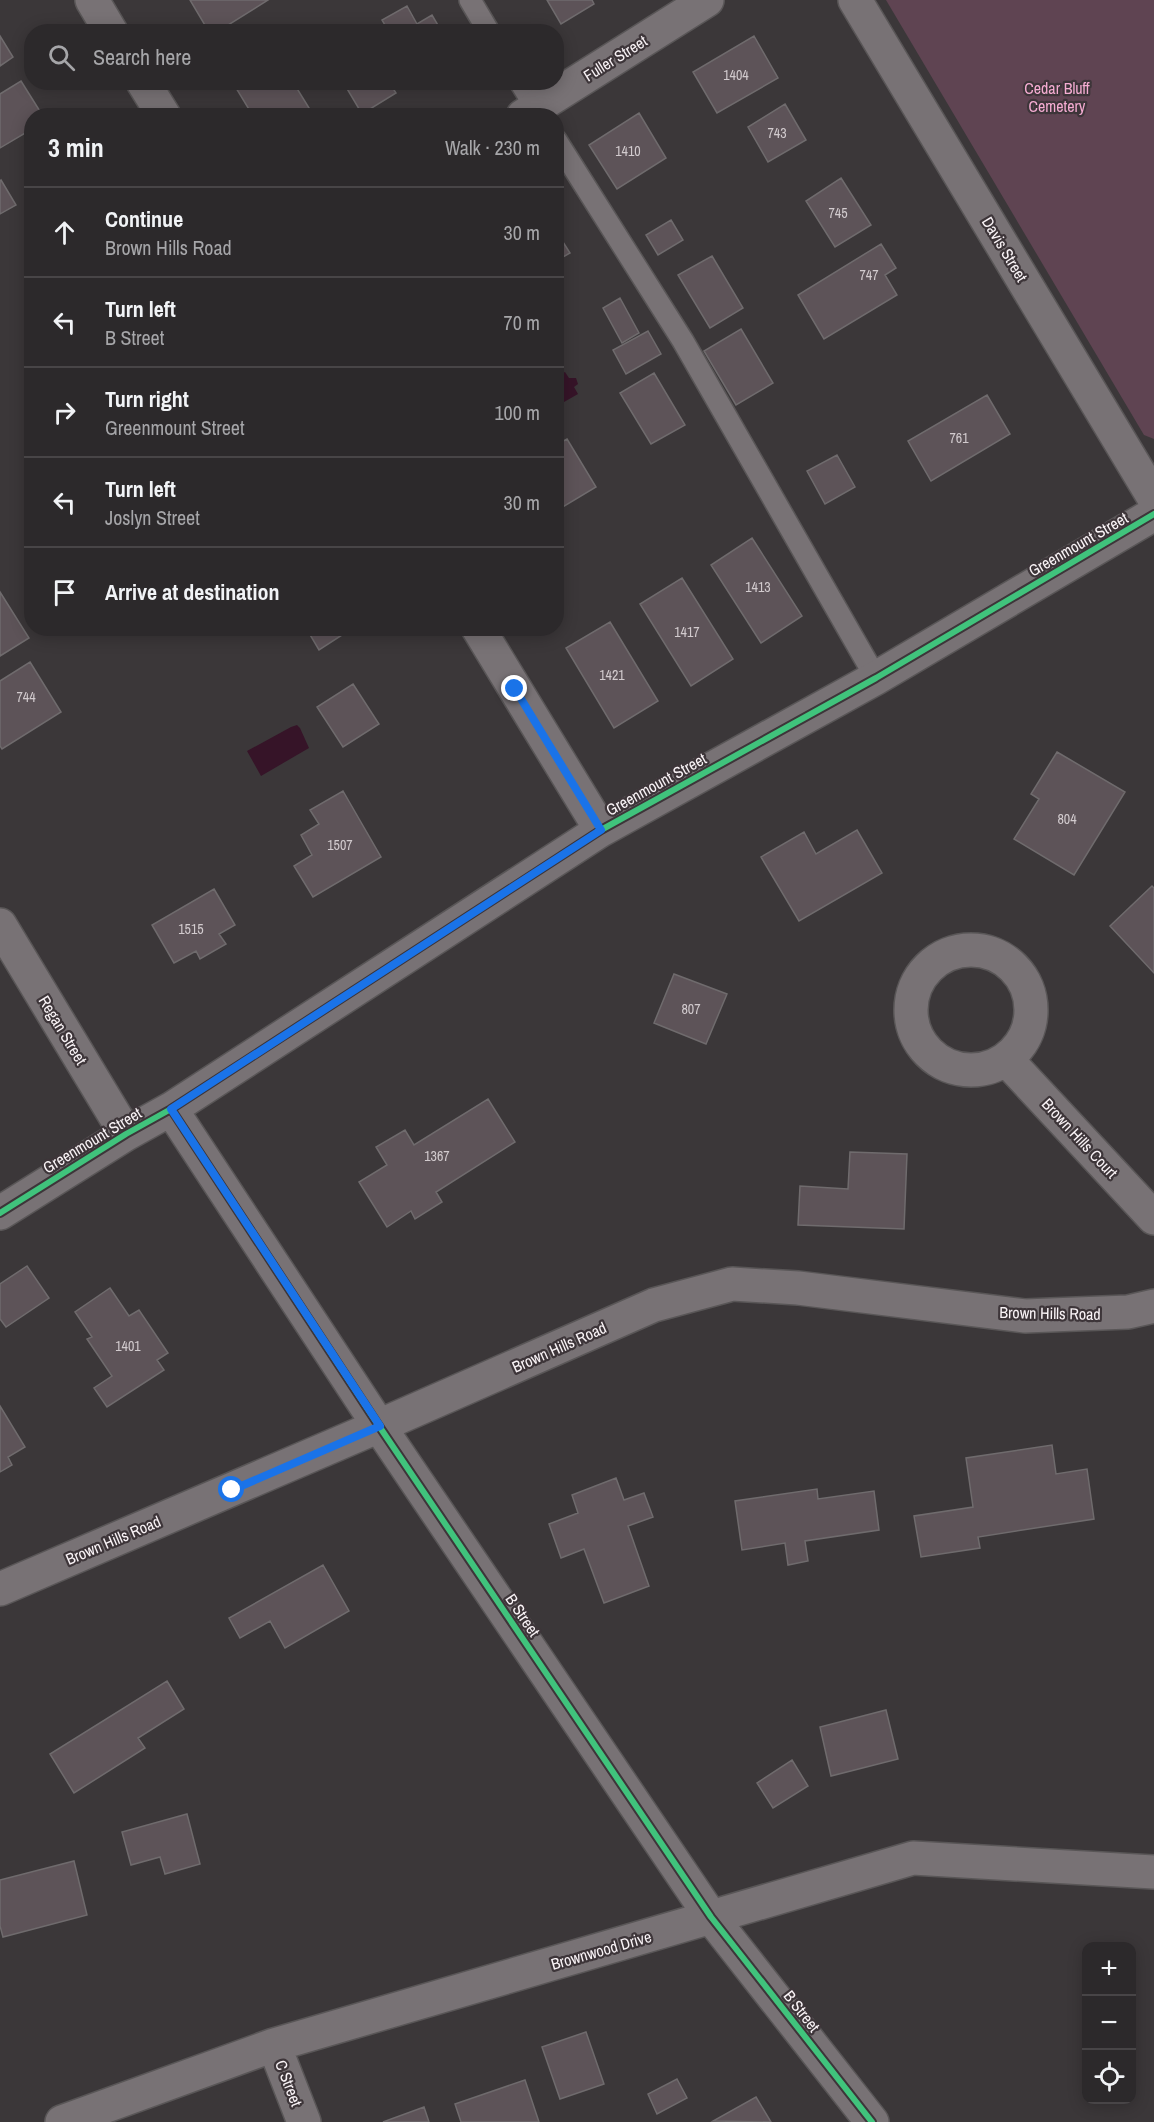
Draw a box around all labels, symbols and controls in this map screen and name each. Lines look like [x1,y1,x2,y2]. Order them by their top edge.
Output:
search box [24,24,564,90]
street label: Fuller Street [579,30,651,86]
icon: search [45,41,78,74]
text: Search here [93,42,191,72]
house number: 1404 [723,66,749,84]
park label: Cedar Bluff Cemetery [1024,77,1091,117]
house number: 743 [767,124,787,142]
text: 3 min [48,130,104,165]
text: Walk · 230 m [445,134,540,161]
house number: 1410 [615,142,641,160]
text: Continue [105,204,183,234]
house number: 745 [828,204,848,222]
street label: Davis Street [977,212,1033,286]
icon: ahead [48,216,81,249]
text: 30 m [504,219,540,246]
text: Brown Hills Road [105,234,232,261]
house number: 747 [859,266,879,284]
text: Turn left [105,294,176,324]
icon: left [48,306,81,339]
text: 70 m [504,309,540,336]
text: B Street [105,324,164,351]
text: Turn right [105,384,189,414]
icon: right [48,396,81,429]
text: 100 m [494,399,540,426]
text: Greenmount Street [105,414,244,441]
house number: 761 [949,429,969,447]
text: Turn left [105,474,176,504]
icon: left [48,486,81,519]
text: 30 m [504,489,540,516]
text: Joslyn Street [105,504,200,531]
street label: Greenmount Street [1024,506,1132,581]
icon: arrive [48,576,81,609]
text: Arrive at destination [105,577,279,607]
house number: 1413 [745,578,771,596]
house number: 1417 [674,623,700,641]
house number: 1421 [599,666,625,684]
route end [501,675,527,701]
house number: 744 [16,688,36,706]
street label: Greenmount Street [602,747,710,821]
house number: 804 [1057,810,1077,828]
house number: 1507 [327,836,353,854]
house number: 1515 [178,920,204,938]
street label: Regan Street [34,991,93,1069]
house number: 807 [681,1000,701,1018]
street label: Brown Hills Court [1037,1093,1123,1183]
street label: Greenmount Street [39,1102,146,1178]
house number: 1367 [424,1147,450,1165]
street label: Brown Hills Road [999,1301,1101,1325]
street label: Brown Hills Road [508,1316,610,1378]
house number: 1401 [115,1337,141,1355]
route start [218,1476,244,1502]
street label: Brown Hills Road [62,1510,164,1570]
street label: B Street [501,1589,546,1641]
street label: Brownwood Drive [548,1925,654,1975]
map controls [1082,1942,1136,2104]
button: + [1082,1942,1136,1996]
street label: B Street [779,1986,825,2037]
button: − [1082,1996,1136,2050]
button: locate [1082,2050,1136,2104]
street label: C Street [270,2057,308,2110]

